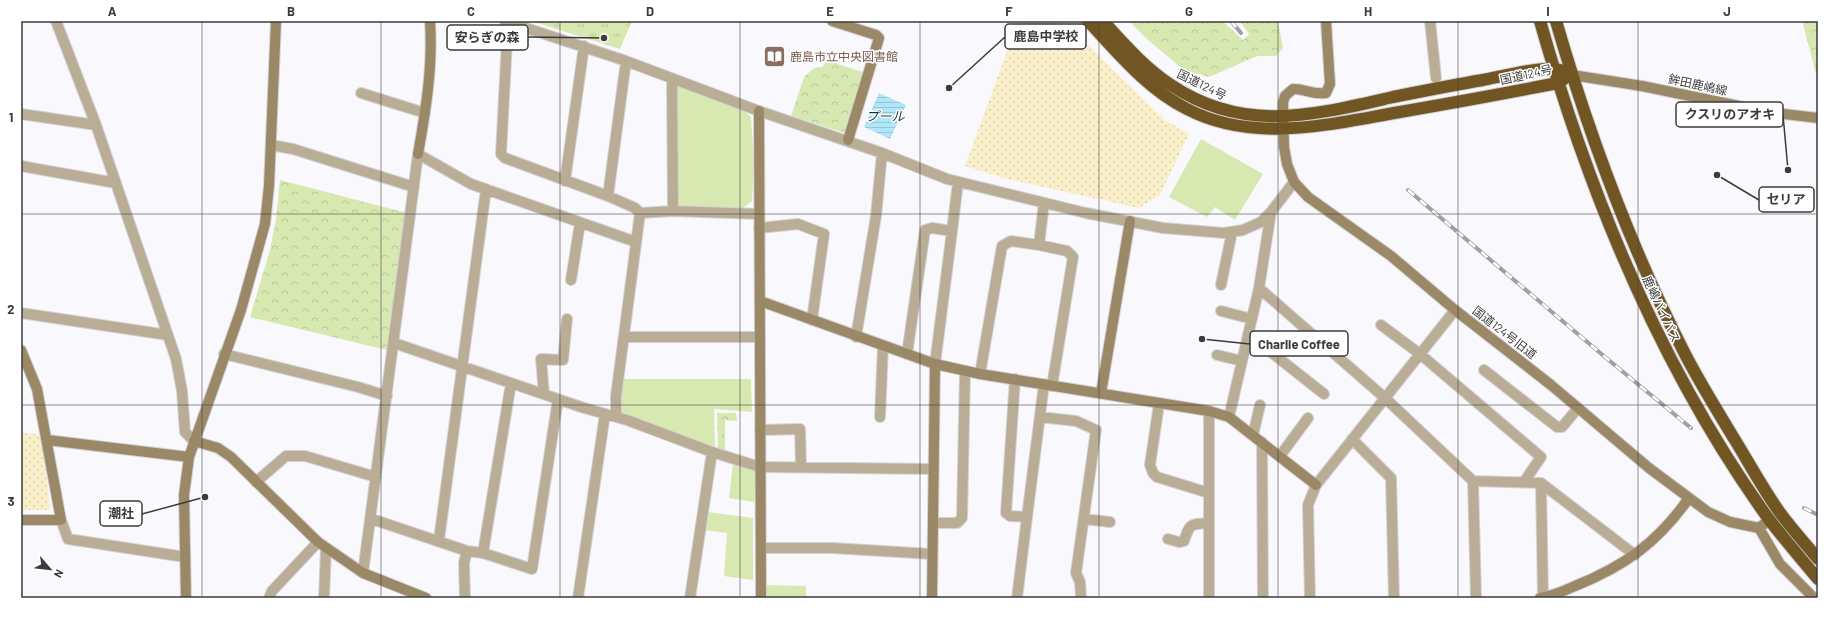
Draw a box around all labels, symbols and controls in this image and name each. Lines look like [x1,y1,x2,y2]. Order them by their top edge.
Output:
text: A [108,3,117,19]
text: B [287,3,295,19]
text: C [467,3,475,19]
text: D [646,3,654,19]
text: E [826,3,834,19]
text: F [1005,3,1013,19]
text: G [1185,3,1193,19]
text: H [1364,3,1372,19]
text: I [1546,3,1550,19]
text: J [1723,3,1731,19]
callout: 鹿島中学校 [1005,24,1086,49]
callout: 安らぎの森 [447,25,528,50]
text: 鹿島中学校 [1013,28,1079,44]
text: 安らぎの森 [454,29,520,45]
library icon: 鹿島市立中央図書館 [762,43,788,69]
place label: 鹿島市立中央図書館 [790,49,898,63]
street label: 国道124号 [1499,62,1553,86]
street label: 国道124号 [1175,66,1229,102]
street label: 鉾田鹿嶋線 [1667,71,1729,97]
callout: クスリのアオキ [1676,102,1783,127]
text: クスリのアオキ [1685,106,1775,122]
water label: プール [865,108,905,124]
text: 1 [9,109,13,125]
callout: セリア [1759,187,1814,212]
text: セリア [1766,191,1806,207]
street label: 鹿嶋バイパス [1640,274,1684,344]
text: 2 [7,301,15,317]
street label: 国道124号旧道 [1470,303,1540,361]
callout: Charlie Coffee [1250,331,1348,356]
text: Charlie Coffee [1258,336,1340,352]
text: 3 [7,493,15,509]
callout: 潮社 [100,501,142,526]
text: 潮社 [108,505,134,521]
north arrow [30,549,70,589]
text: N [52,568,67,580]

